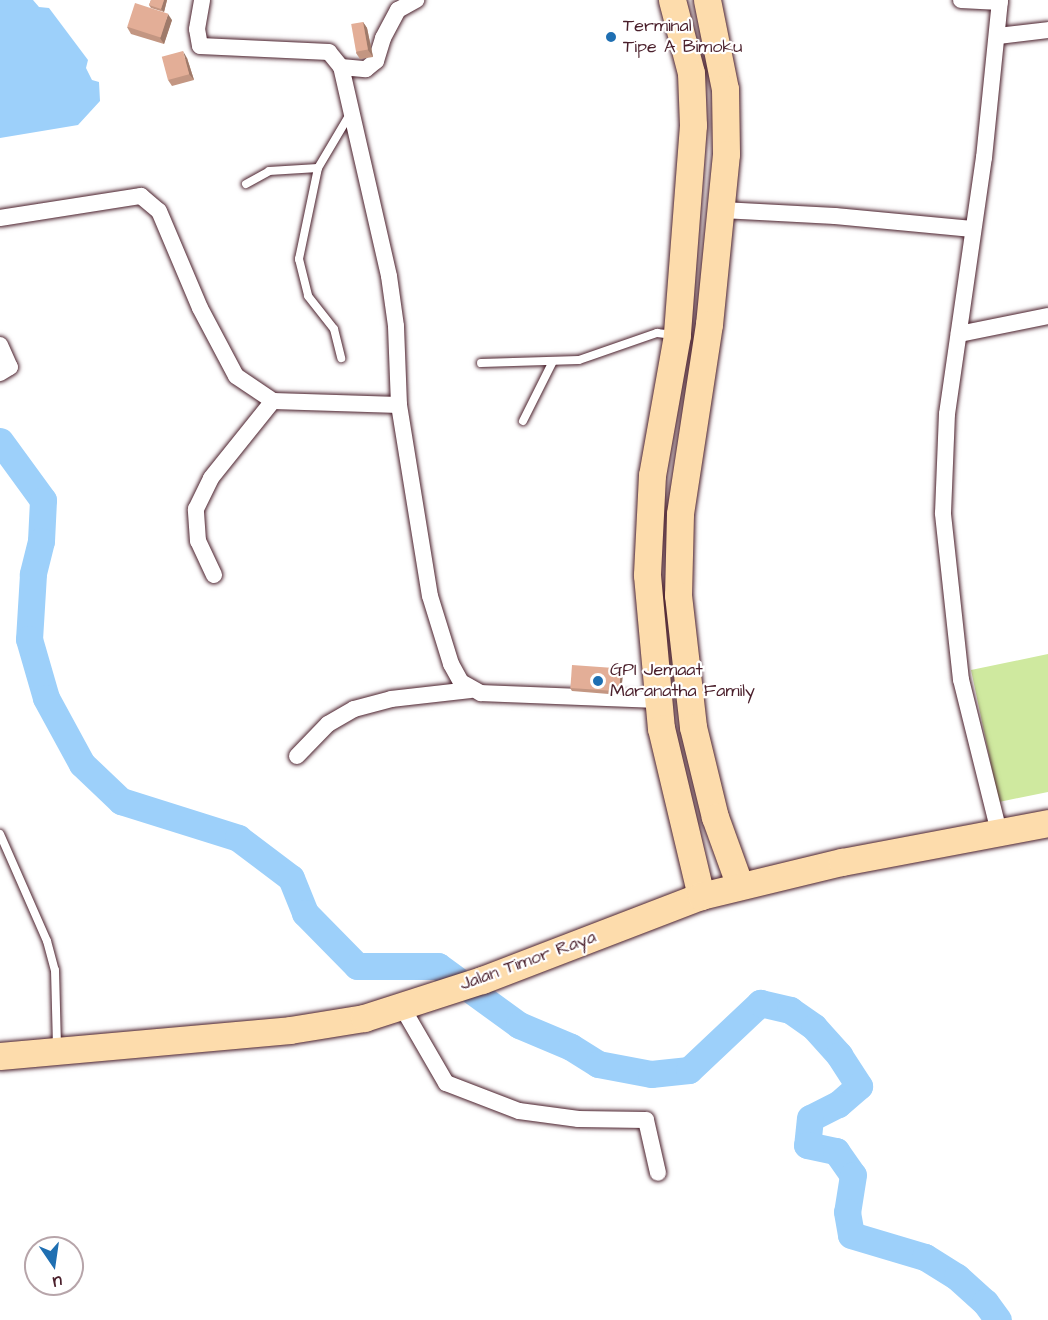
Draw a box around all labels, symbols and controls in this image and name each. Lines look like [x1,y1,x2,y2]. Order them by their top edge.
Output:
place label: Terminal Tipe A Bimoku [623,16,742,58]
marker: Terminal Tipe A Bimoku [604,30,618,44]
place label: GPI Jemaat Maranatha Family [610,660,755,702]
marker: GPI Jemaat Maranatha Family [591,674,605,688]
street label: Jalan Timor Raya [457,926,599,996]
north arrow [24,1236,84,1296]
text: U [51,1270,64,1293]

